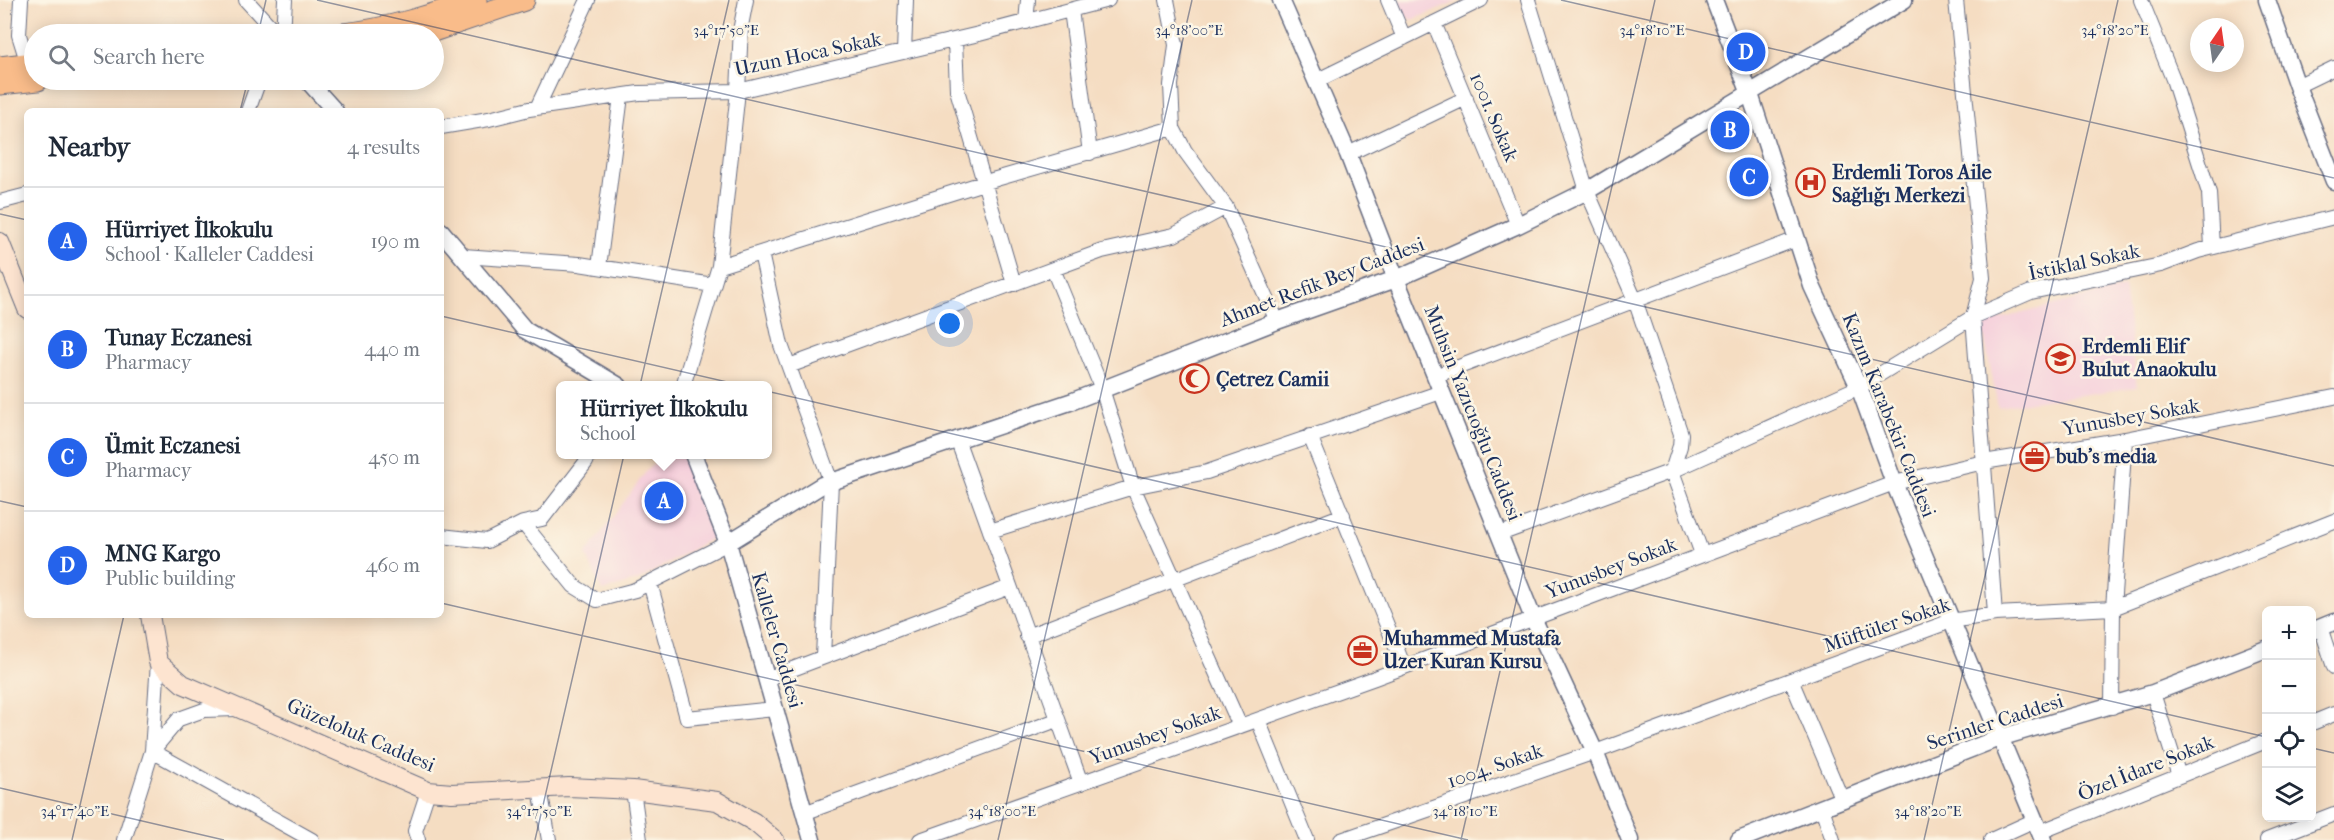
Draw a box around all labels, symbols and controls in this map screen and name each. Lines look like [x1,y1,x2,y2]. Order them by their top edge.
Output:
north arrow [2190,18,2244,72]
text: 34°17'50"E [693,21,759,39]
text: 34°18'00"E [1155,21,1223,39]
text: 34°18'10"E [1619,21,1685,39]
text: 34°18'20"E [2081,21,2149,39]
search box [24,24,444,90]
street label: Uzun Hoca Sokak [732,27,884,81]
pin: D [1726,29,1766,74]
icon: search [45,41,78,74]
text: Search here [93,44,205,70]
street label: 1001. Sokak [1465,69,1523,166]
pin: B [1710,108,1750,152]
text: Nearby [48,132,130,163]
text: 4 results [347,136,420,159]
pin: C [1730,154,1768,200]
place label: Erdemli Toros Aile Sağlığı Merkezi [1832,161,1992,207]
hospital icon: Erdemli Toros Aile Sağlığı Merkezi [1795,167,1827,199]
text: Hürriyet İlkokulu [105,217,273,243]
text: A [61,230,74,253]
text: 190 m [370,230,420,253]
street label: Ahmet Refik Bey Caddesi [1216,232,1428,332]
street label: İstiklal Sokak [2026,238,2142,285]
text: School · Kalleler Caddesi [105,243,314,266]
street label: Muhsin Yazıcıoğlu Caddesi [1419,302,1527,524]
your location [935,309,964,338]
street label: Kazım Karabekir Caddesi [1837,309,1941,521]
text: Tunay Eczanesi [105,325,252,351]
place label: Erdemli Elif Bulut Anaokulu [2082,335,2217,381]
text: B [61,338,74,361]
text: 440 m [364,338,420,361]
school or university icon: Erdemli Elif Bulut Anaokulu [2045,342,2077,374]
text: Pharmacy [105,351,191,374]
mosque icon: Çetrez Camii [1179,363,1211,395]
place label: Çetrez Camii [1216,368,1330,392]
popup [556,381,772,459]
street label: Yunusbey Sokak [2060,394,2202,441]
text: Hürriyet İlkokulu [580,396,748,422]
text: School [580,422,636,445]
text: Ümit Eczanesi [105,433,241,459]
office icon: bub's media [2019,440,2051,472]
place label: bub's media [2055,445,2157,468]
text: C [61,446,74,469]
text: 450 m [368,446,420,469]
text: Pharmacy [105,459,191,482]
pin: A [644,478,684,524]
street label: Yunusbey Sokak [1541,532,1681,604]
text: MNG Kargo [105,541,220,567]
text: D [60,554,75,577]
text: 460 m [365,554,420,577]
text: Public building [105,567,235,590]
street label: Kalleler Caddesi [747,569,807,711]
street label: Müftüler Sokak [1821,592,1954,657]
map controls [2262,606,2316,822]
button: + [2262,606,2316,660]
place label: Muhammed Mustafa Uzer Kuran Kursu [1382,627,1561,673]
office icon: Muhammed Mustafa Uzer Kuran Kursu [1346,634,1378,666]
button: − [2262,660,2316,714]
street label: Serinler Caddesi [1924,689,2066,755]
street label: Güzeloluk Caddesi [284,693,439,777]
street label: Yunusbey Sokak [1085,700,1225,770]
button: locate [2262,714,2316,768]
street label: Özel İdare Sokak [2074,729,2218,806]
street label: 1004. Sokak [1444,739,1546,793]
button: layers [2262,768,2316,822]
text: 34°17'40"E [41,802,109,820]
text: 34°17'50"E [506,802,572,820]
text: 34°18'00"E [968,802,1036,820]
text: 34°18'10"E [1432,802,1498,820]
text: 34°18'20"E [1894,802,1962,820]

